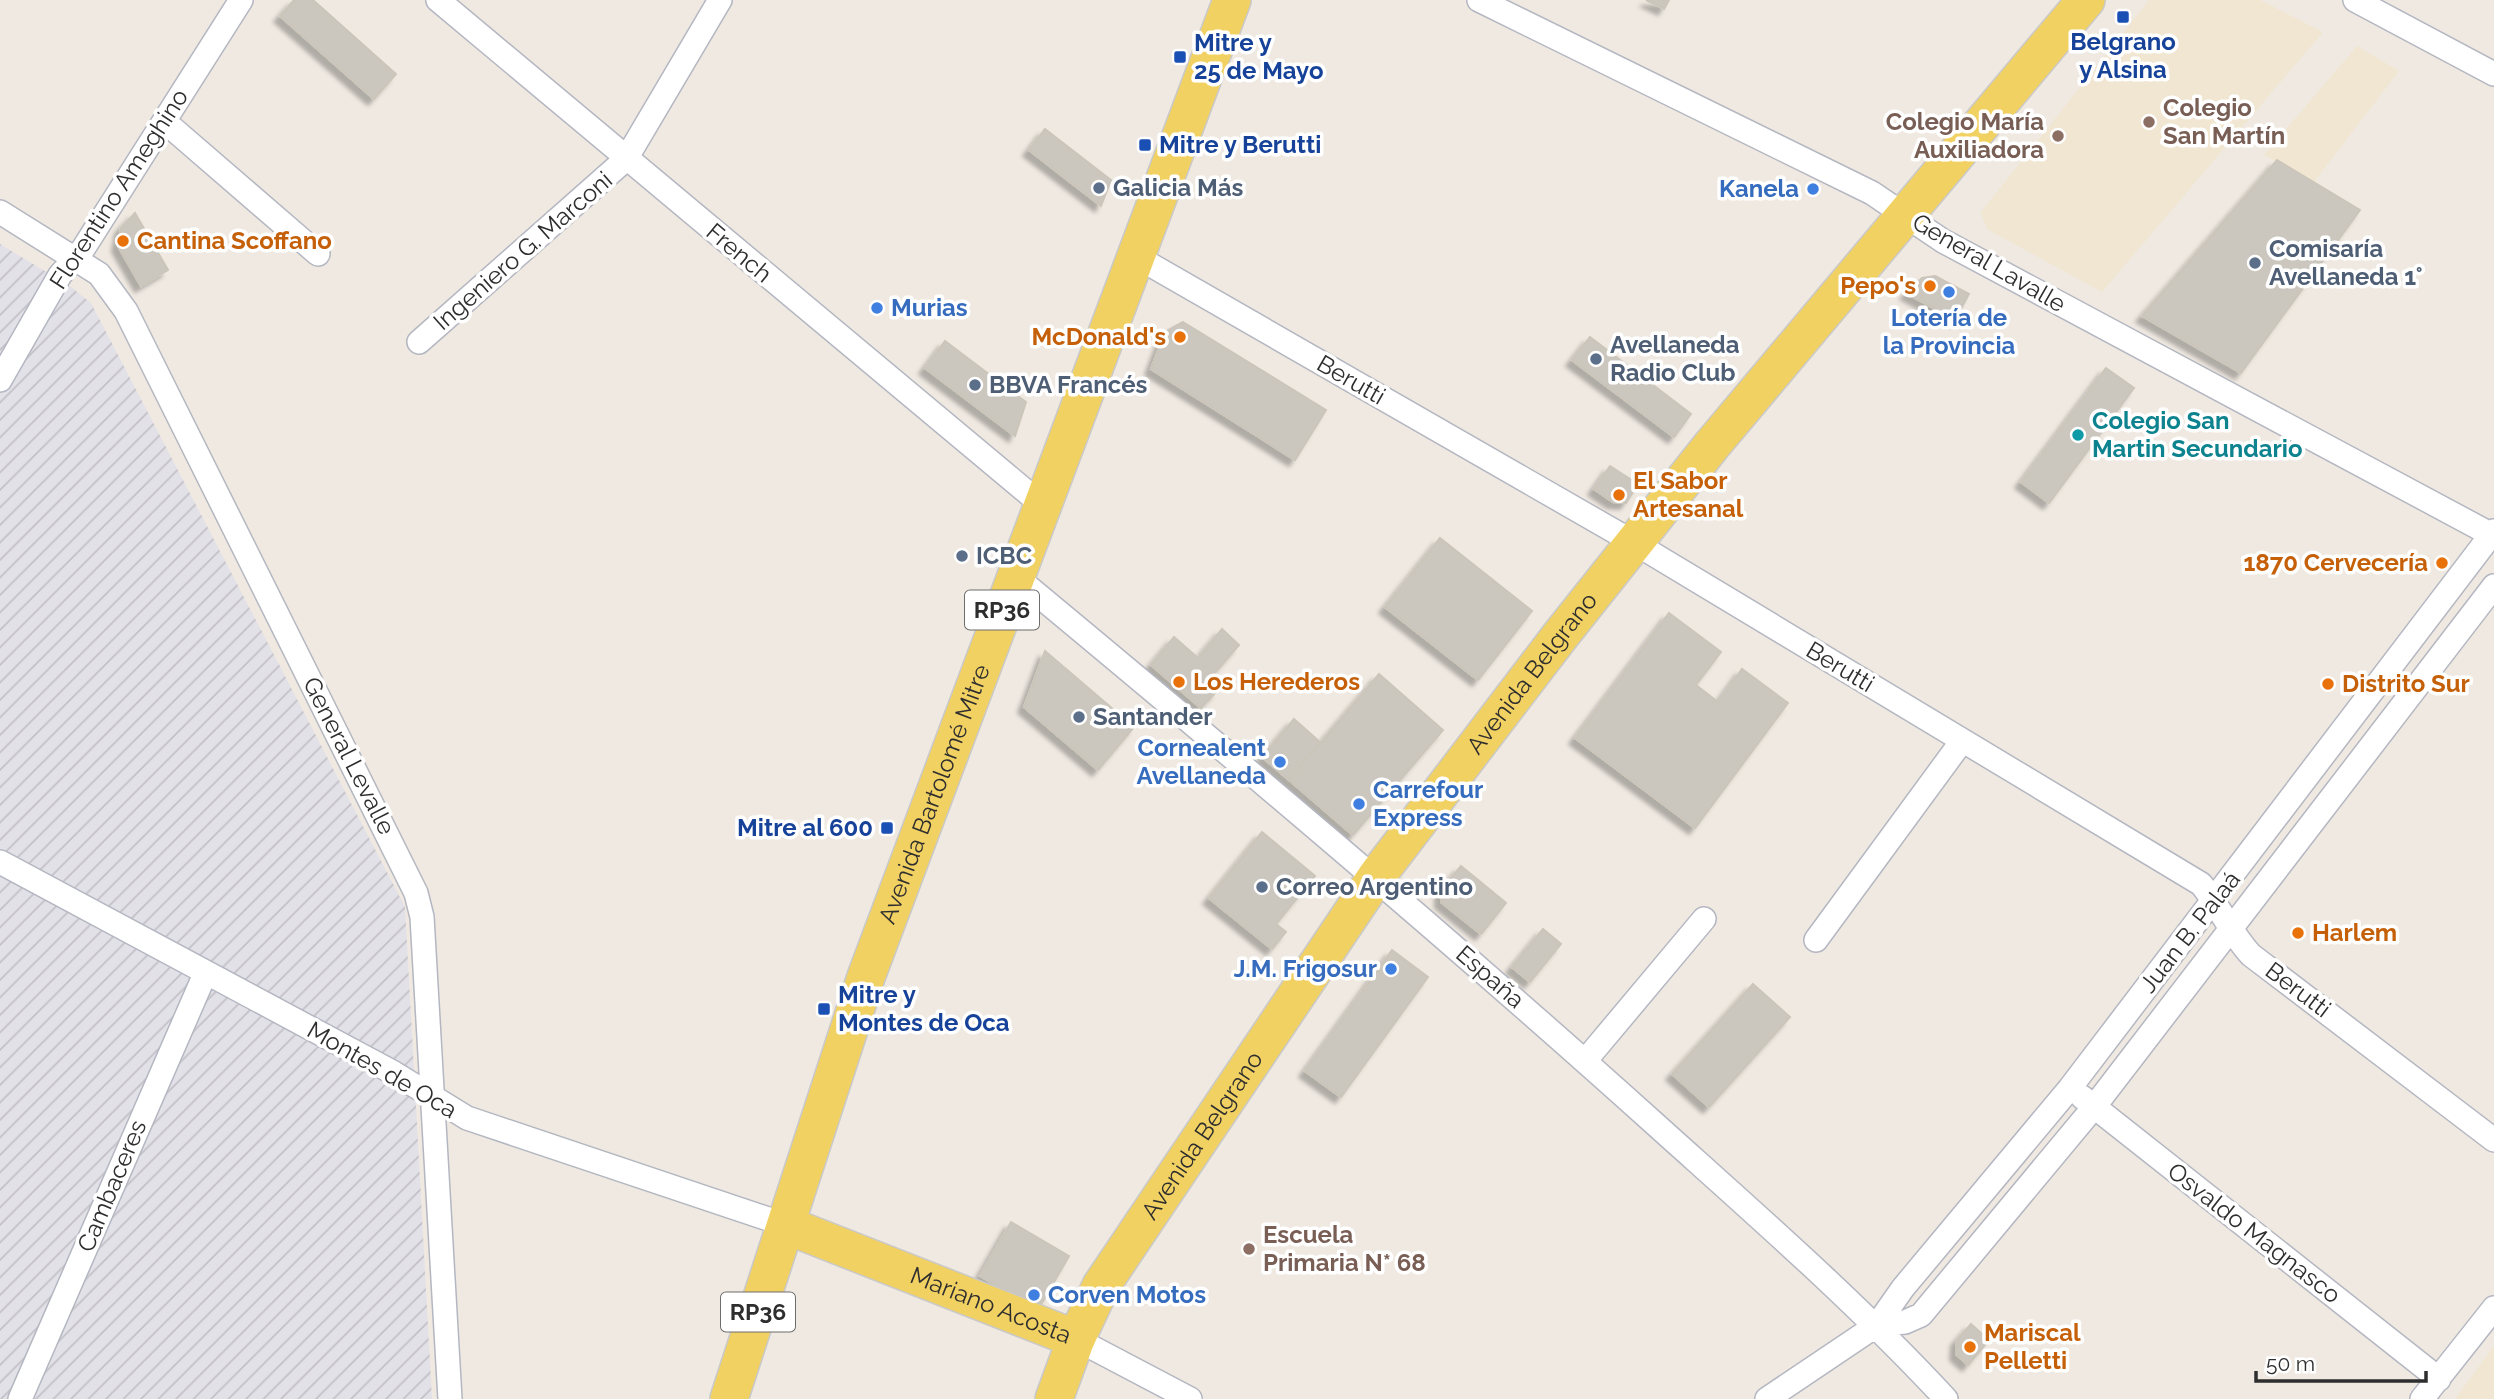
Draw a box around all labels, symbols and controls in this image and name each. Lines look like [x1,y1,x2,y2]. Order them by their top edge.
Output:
marker: Belgrano y Alsina [2115,9,2131,25]
place label: Belgrano y Alsina [2070,27,2176,84]
place label: Mitre y 25 de Mayo [1194,28,1323,85]
marker: Mitre y 25 de Mayo [1172,49,1188,65]
street label: Florentino Ameghino [43,83,194,294]
place label: Colegio San Martín [2163,93,2285,150]
place label: Colegio María Auxiliadora [1886,107,2044,164]
marker: Colegio San Martín [2141,114,2157,130]
marker: Colegio María Auxiliadora [2050,128,2066,144]
place label: Mitre y Berutti [1159,130,1321,159]
marker: Mitre y Berutti [1137,137,1153,153]
street label: Ingeniero G. Marconi [427,165,618,336]
place label: Galicia Más [1113,173,1243,202]
place label: Kanela [1719,174,1799,203]
marker: Galicia Más [1091,180,1107,196]
marker: Kanela [1805,181,1821,197]
street label: General Lavalle [1907,207,2071,318]
street label: French [701,217,778,288]
place label: Cantina Scoffano [137,226,332,255]
marker: Cantina Scoffano [115,233,131,249]
place label: Comisaría Avellaneda 1° [2269,234,2423,291]
marker: Comisaría Avellaneda 1° [2247,255,2263,271]
place label: Pepo's [1840,271,1916,300]
marker: Pepo's [1922,278,1938,294]
marker: Lotería de la Provincia [1941,284,1957,300]
place label: Murias [891,293,968,322]
marker: Murias [869,300,885,316]
place label: Lotería de la Provincia [1883,303,2016,360]
place label: McDonald's [1032,322,1166,351]
marker: McDonald's [1172,329,1188,345]
place label: Avellaneda Radio Club [1610,330,1740,387]
street label: Berutti [1312,348,1391,411]
marker: Avellaneda Radio Club [1588,351,1604,367]
place label: BBVA Francés [989,370,1148,399]
marker: BBVA Francés [967,377,983,393]
place label: Colegio San Martin Secundario [2092,406,2302,463]
marker: Colegio San Martin Secundario [2070,427,2086,443]
place label: El Sabor Artesanal [1633,466,1744,523]
marker: El Sabor Artesanal [1611,487,1627,503]
place label: ICBC [976,541,1033,570]
marker: ICBC [954,548,970,564]
place label: 1870 Cervecería [2243,548,2428,577]
marker: 1870 Cervecería [2434,555,2450,571]
street label: Avenida Belgrano [1460,586,1603,760]
road number: RP36 [965,590,1039,630]
street label: Berutti [1801,635,1879,698]
street label: Avenida Bartolomé Mitre [872,660,996,928]
place label: Los Herederos [1193,667,1360,696]
place label: Distrito Sur [2342,669,2470,698]
street label: General Levalle [297,672,402,839]
marker: Los Herederos [1171,674,1187,690]
marker: Distrito Sur [2320,676,2336,692]
place label: Santander [1093,702,1213,731]
marker: Santander [1071,709,1087,725]
place label: Cornealent Avellaneda [1136,733,1266,790]
marker: Cornealent Avellaneda [1272,754,1288,770]
place label: Carrefour Express [1373,775,1483,832]
marker: Carrefour Express [1351,796,1367,812]
place label: Mitre al 600 [737,813,873,842]
marker: Mitre al 600 [879,820,895,836]
street label: Juan B. Palaá [2133,865,2246,998]
place label: Correo Argentino [1276,872,1473,901]
marker: Correo Argentino [1254,879,1270,895]
place label: Harlem [2312,918,2397,947]
marker: Harlem [2290,925,2306,941]
street label: España [1450,939,1530,1014]
place label: J.M. Frigosur [1234,954,1377,983]
street label: Berutti [2260,956,2337,1023]
marker: J.M. Frigosur [1383,961,1399,977]
place label: Mitre y Montes de Oca [838,980,1010,1037]
marker: Mitre y Montes de Oca [816,1001,832,1017]
street label: Montes de Oca [302,1015,462,1124]
street label: Avenida Belgrano [1135,1045,1269,1225]
street label: Cambaceres [71,1116,152,1256]
street label: Osvaldo Magnasco [2162,1156,2347,1309]
place label: Escuela Primaria N* 68 [1263,1220,1426,1277]
marker: Escuela Primaria N* 68 [1241,1241,1257,1257]
street label: Mariano Acosta [906,1260,1076,1350]
place label: Corven Motos [1048,1280,1206,1309]
marker: Corven Motos [1026,1287,1042,1303]
road number: RP36 [721,1292,795,1331]
place label: Mariscal Pelletti [1984,1318,2081,1375]
marker: Mariscal Pelletti [1962,1339,1978,1355]
scale bar [2256,1340,2426,1384]
text: 50 m [2266,1351,2315,1376]

